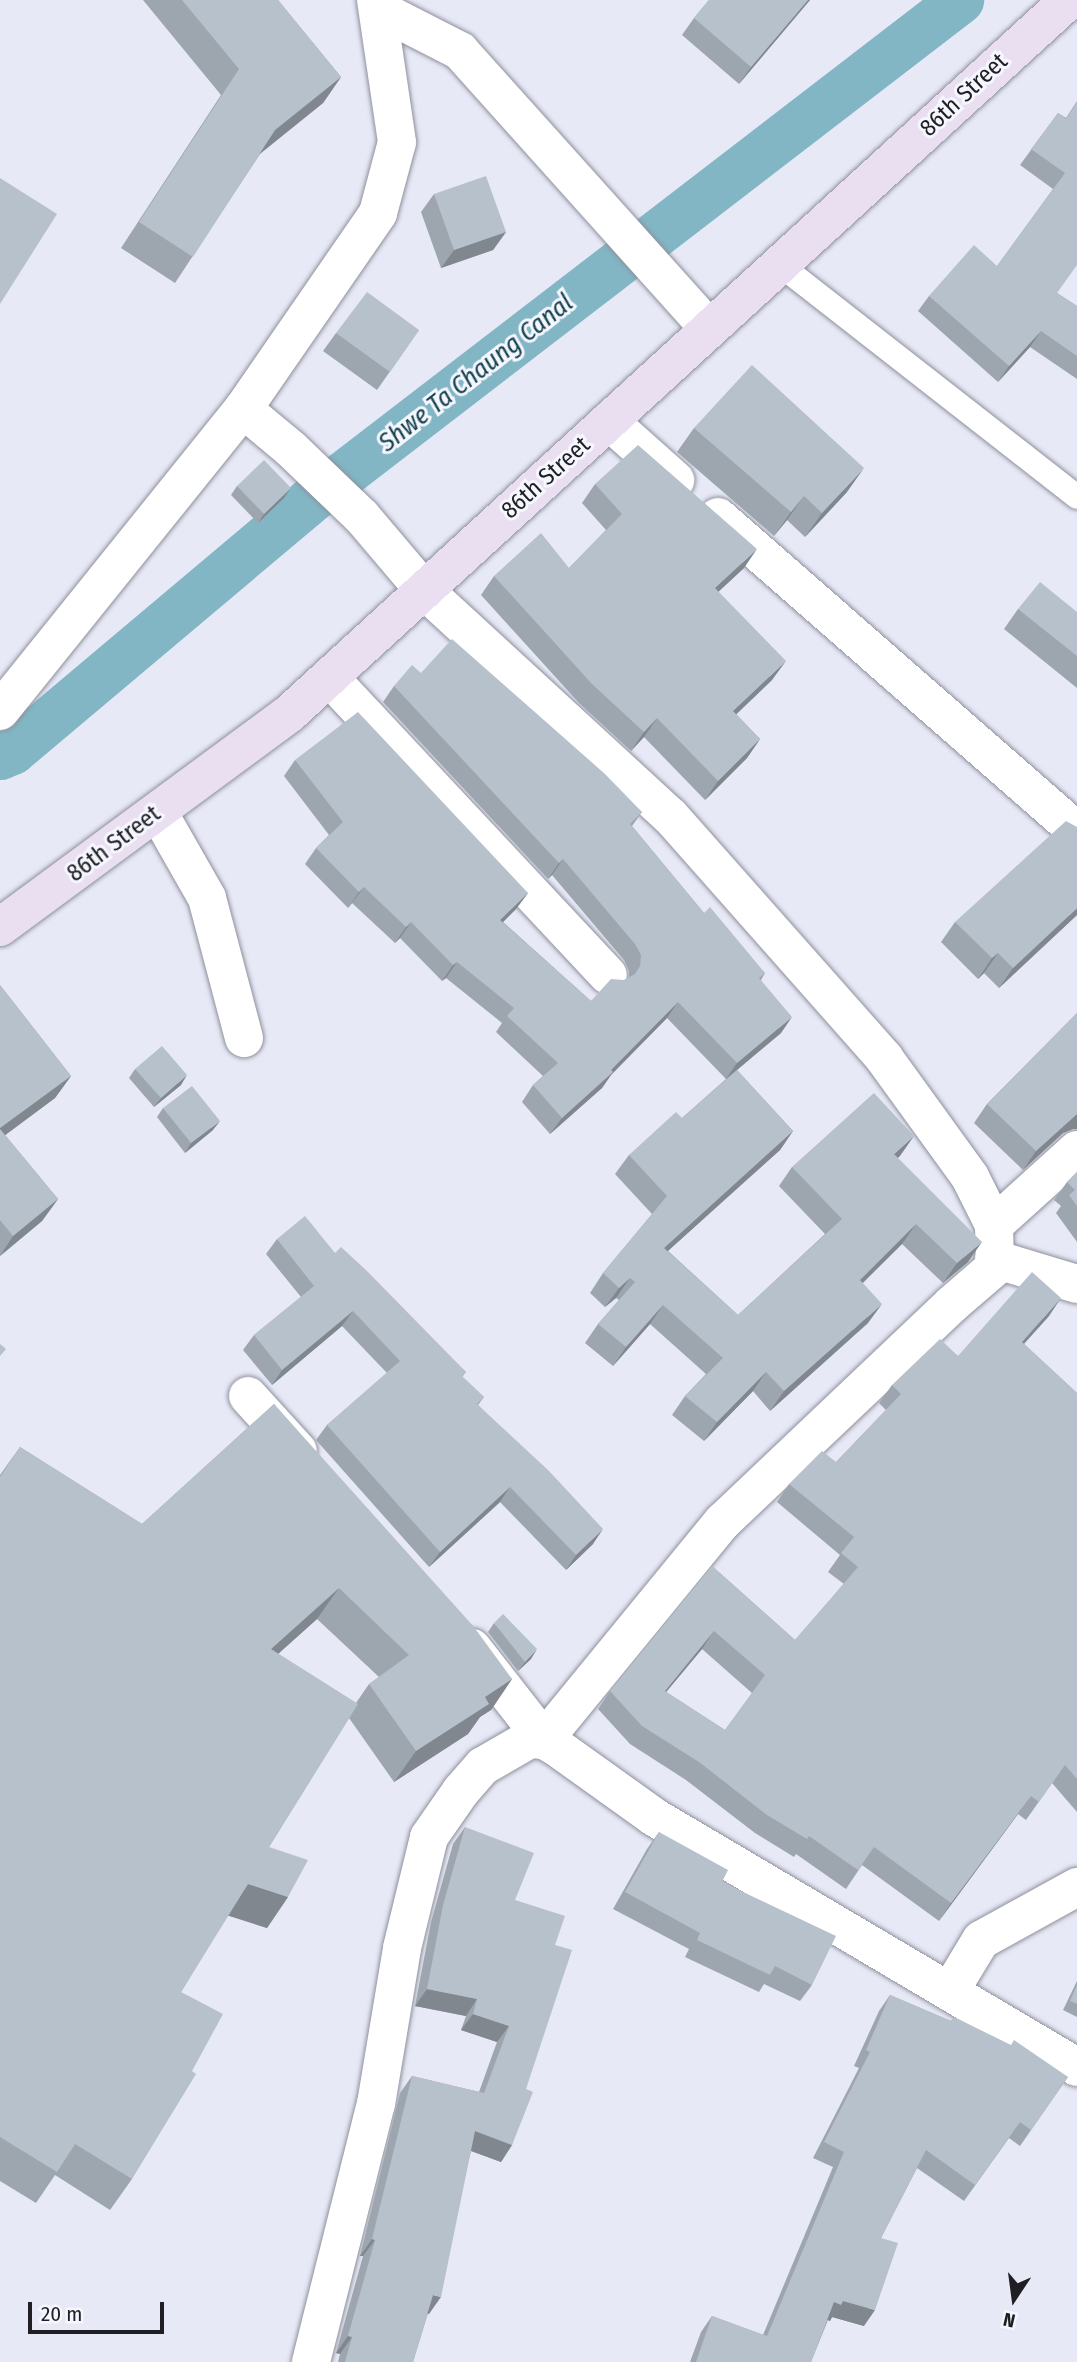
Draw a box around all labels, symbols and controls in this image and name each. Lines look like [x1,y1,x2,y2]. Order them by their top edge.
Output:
street label: 86th Street [914,47,1014,143]
water label: Shwe Ta Chaung Canal [373,287,579,459]
street label: 86th Street [496,431,596,525]
street label: 86th Street [62,800,166,888]
north arrow [979,2264,1049,2334]
scale bar [32,2288,168,2332]
text: 20 m [41,2301,82,2327]
text: N [1001,2307,1017,2332]

